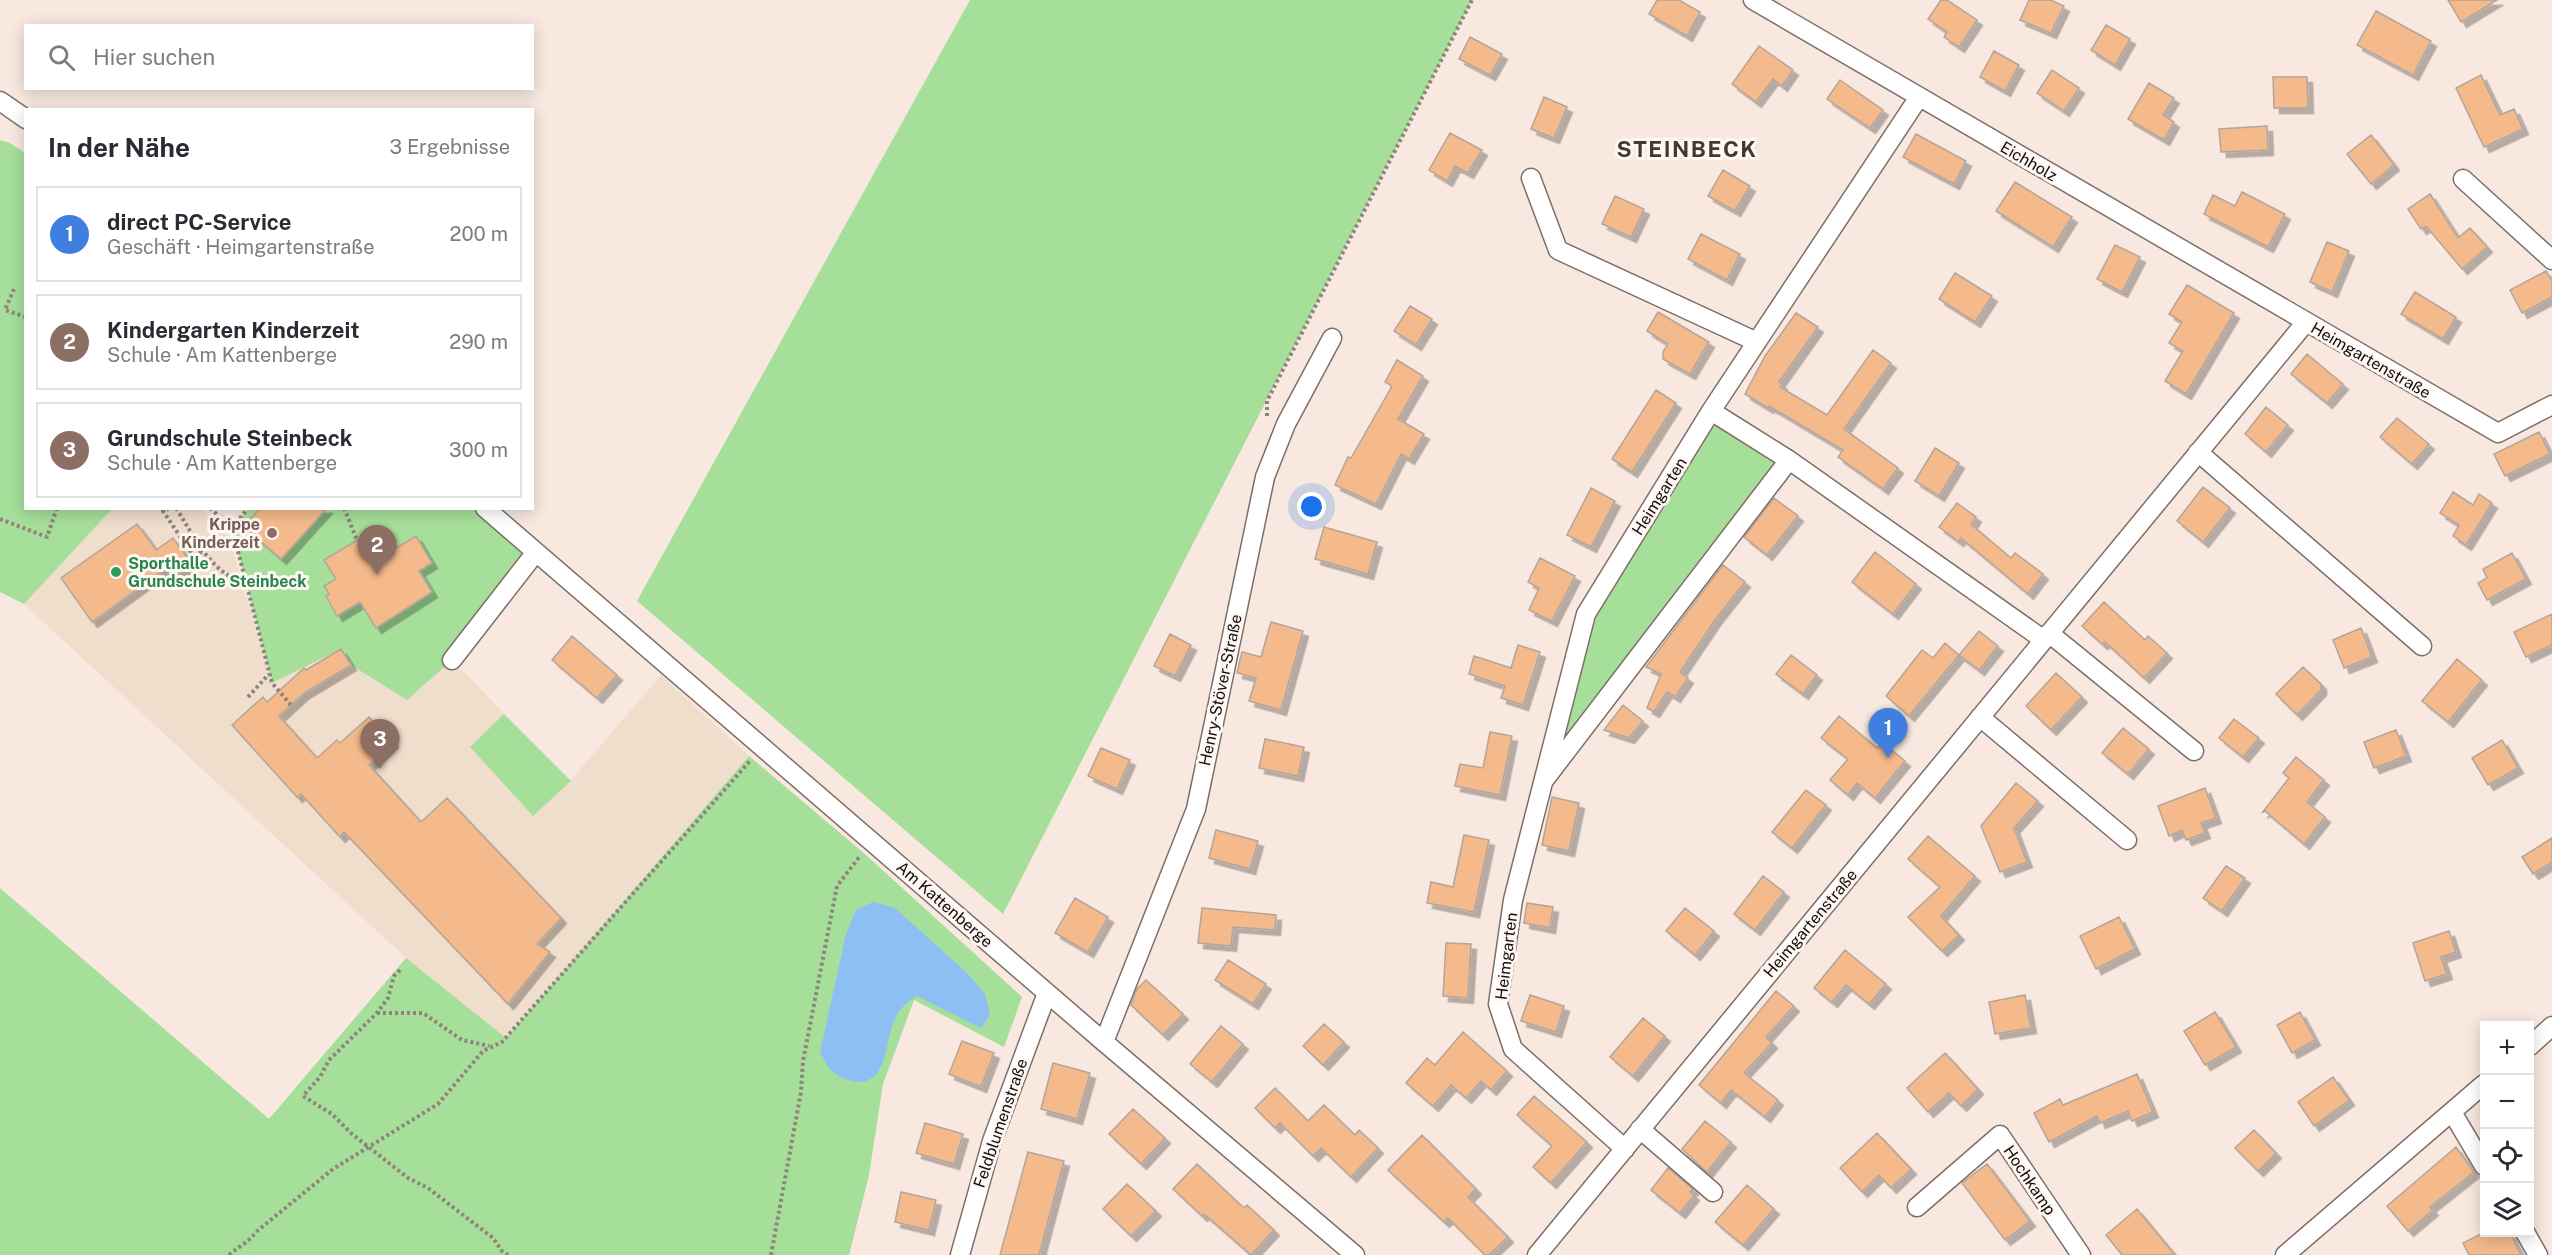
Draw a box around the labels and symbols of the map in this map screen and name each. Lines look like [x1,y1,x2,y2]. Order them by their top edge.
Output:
district label: STEINBECK [1616,136,1758,162]
street label: Eichholz [1997,138,2061,185]
street label: Heimgartenstraße [2307,318,2434,403]
street label: Heimgarten [1628,454,1691,539]
your location [1297,492,1326,521]
place label: Krippe Kinderzeit [181,515,260,552]
marker: Krippe Kinderzeit [265,526,279,540]
pin: 2 [358,526,397,575]
place label: Sporthalle Grundschule Steinbeck [128,554,306,591]
marker: Sporthalle Grundschule Steinbeck [109,565,123,579]
street label: Henry-Stöver-Straße [1195,613,1246,768]
pin: 1 [1868,708,1908,758]
pin: 3 [360,720,400,769]
street label: Am Kattenberge [893,857,997,951]
street label: Heimgartenstraße [1760,865,1861,981]
street label: Heimgarten [1492,911,1521,1001]
street label: Feldblumenstraße [969,1056,1032,1190]
street label: Hochkamp [1999,1142,2060,1219]

